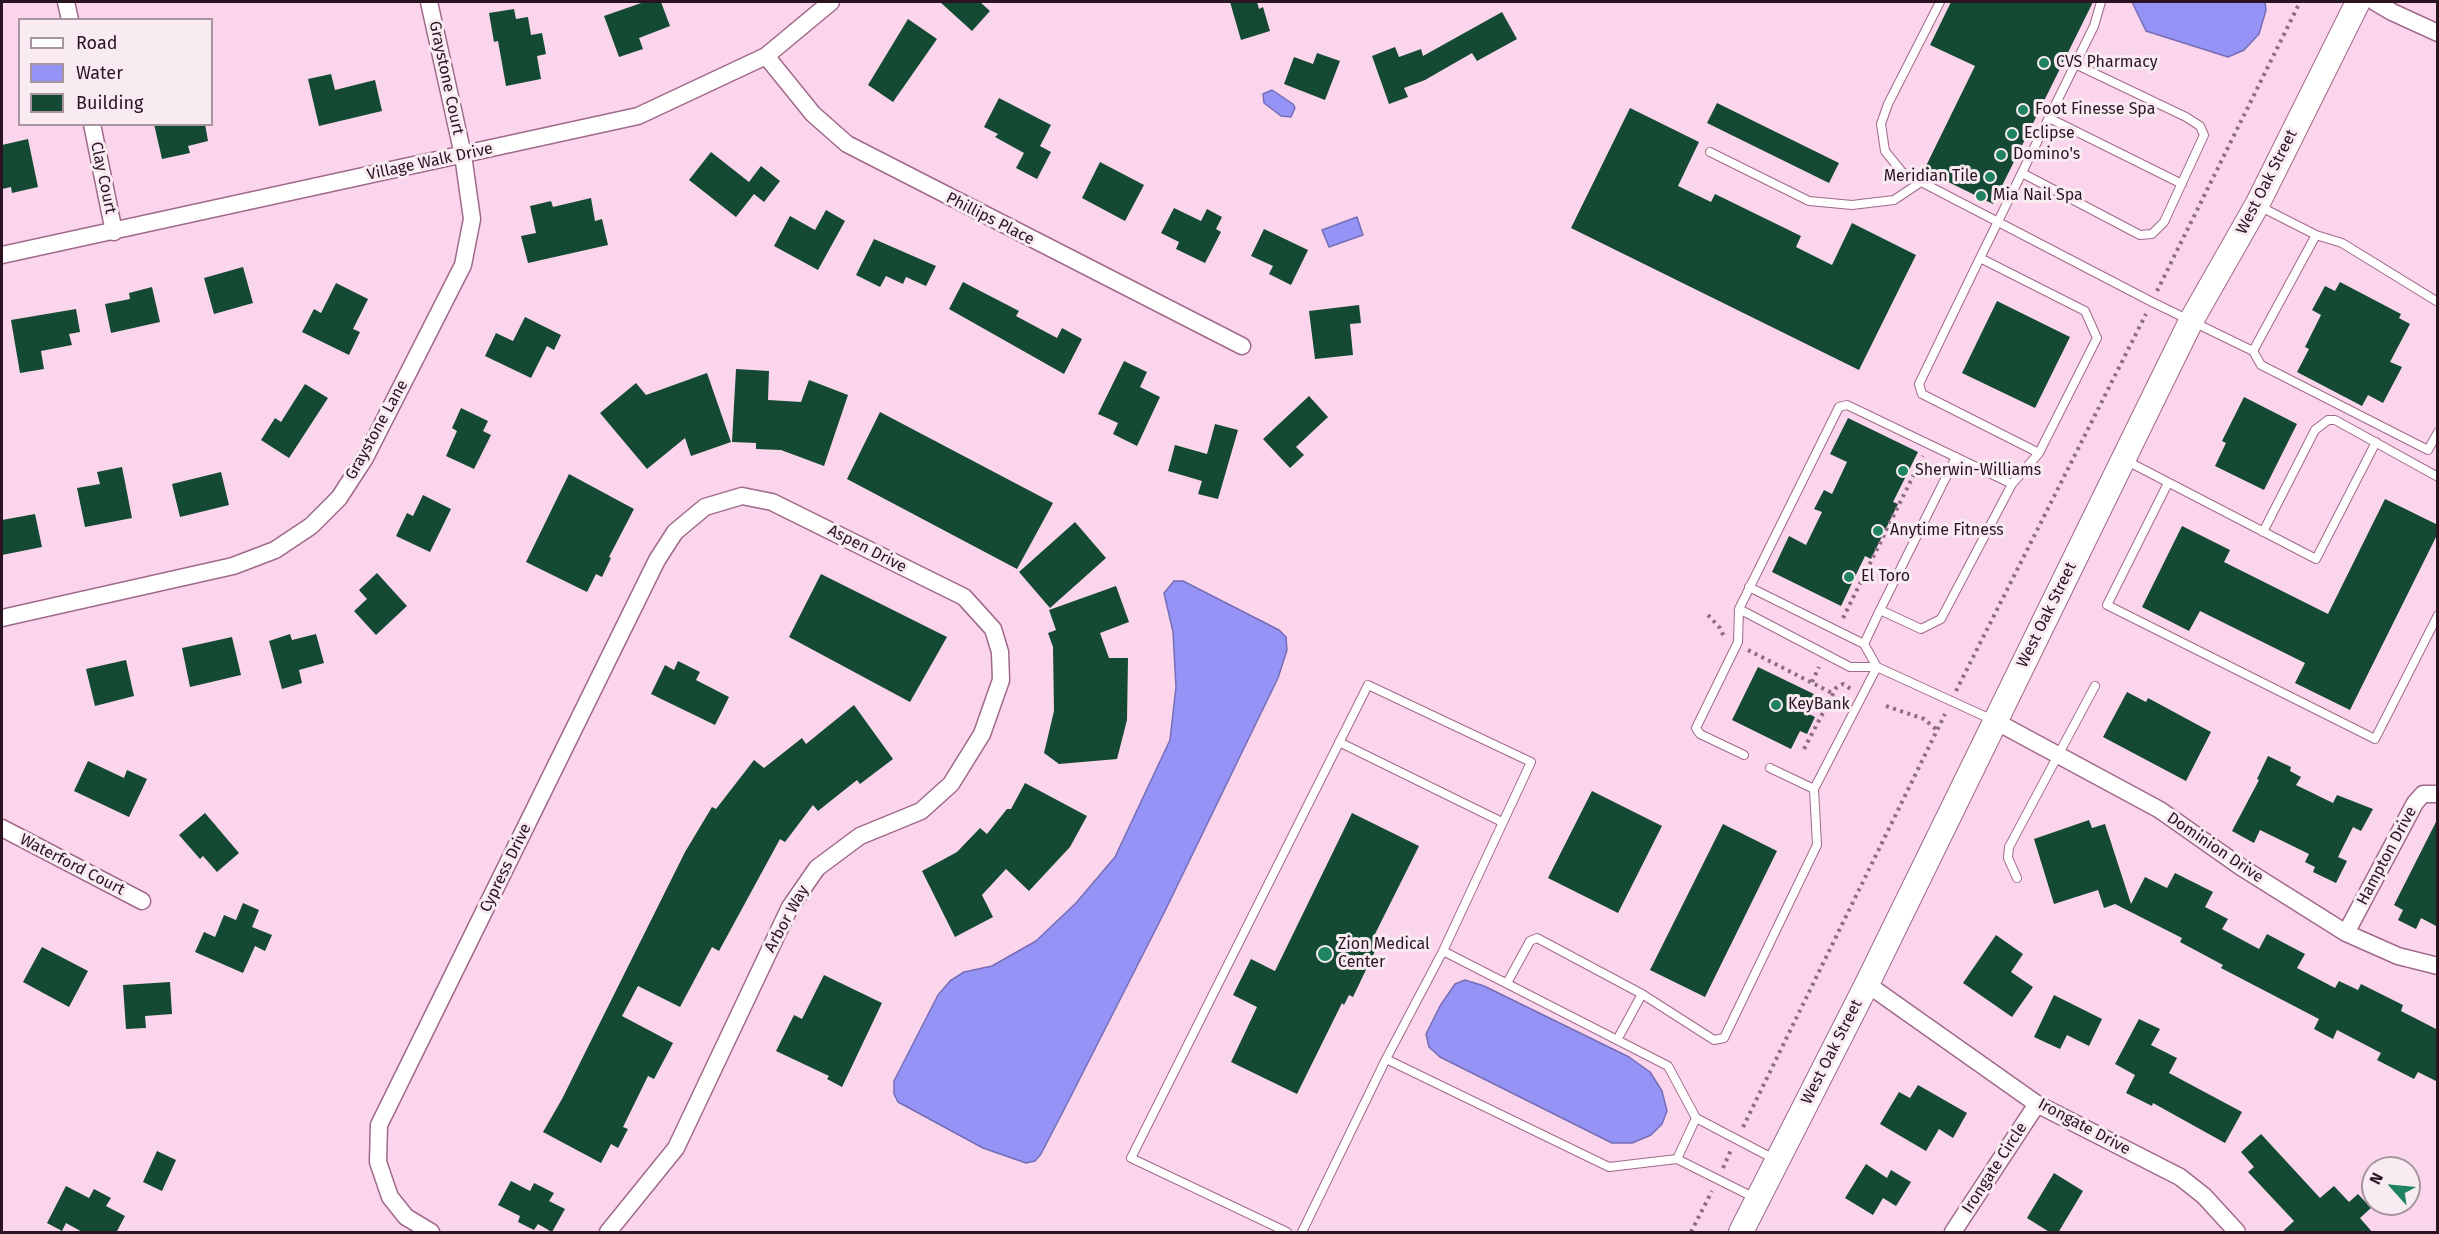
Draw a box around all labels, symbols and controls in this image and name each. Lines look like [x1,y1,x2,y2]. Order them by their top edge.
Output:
legend [18,18,213,126]
street label: Graystone Court [425,19,467,137]
text: Road [76,32,118,54]
place label: CVS Pharmacy [2056,53,2158,73]
marker: CVS Pharmacy [2037,56,2051,70]
text: Water [76,62,123,84]
text: Building [76,92,143,114]
place label: Foot Finesse Spa [2035,100,2155,120]
marker: Foot Finesse Spa [2016,103,2030,117]
place label: Eclipse [2024,124,2075,144]
marker: Eclipse [2005,127,2019,141]
street label: West Oak Street [2232,127,2302,237]
street label: Village Walk Drive [365,139,495,185]
street label: Clay Court [86,140,120,216]
place label: Domino's [2013,145,2080,165]
marker: Domino's [1994,148,2008,162]
place label: Meridian Tile [1884,167,1978,187]
marker: Meridian Tile [1983,170,1997,184]
place label: Mia Nail Spa [1993,186,2083,206]
street label: Phillips Place [943,189,1037,249]
marker: Mia Nail Spa [1974,189,1988,203]
street label: Graystone Lane [342,377,412,483]
place label: Sherwin-Williams [1915,461,2041,481]
marker: Sherwin-Williams [1896,464,1910,478]
street label: Aspen Drive [824,521,910,577]
place label: Anytime Fitness [1890,521,2004,541]
marker: Anytime Fitness [1871,524,1885,538]
street label: West Oak Street [2013,559,2081,671]
place label: El Toro [1861,567,1910,587]
marker: El Toro [1842,570,1856,584]
place label: KeyBank [1788,695,1850,715]
marker: KeyBank [1769,698,1783,712]
street label: Hampton Drive [2353,803,2421,909]
street label: Dominion Drive [2163,809,2267,887]
street label: Cypress Drive [476,820,536,916]
street label: Waterford Court [16,830,128,900]
street label: Arbor Way [761,882,813,956]
place label: Zion Medical Center [1338,935,1430,973]
marker: Zion Medical Center [1316,945,1334,963]
street label: West Oak Street [1797,997,1867,1107]
street label: Irongate Drive [2035,1095,2133,1159]
street label: Irongate Circle [1958,1119,2032,1217]
north arrow [2361,1156,2421,1216]
text: N [2365,1169,2387,1188]

